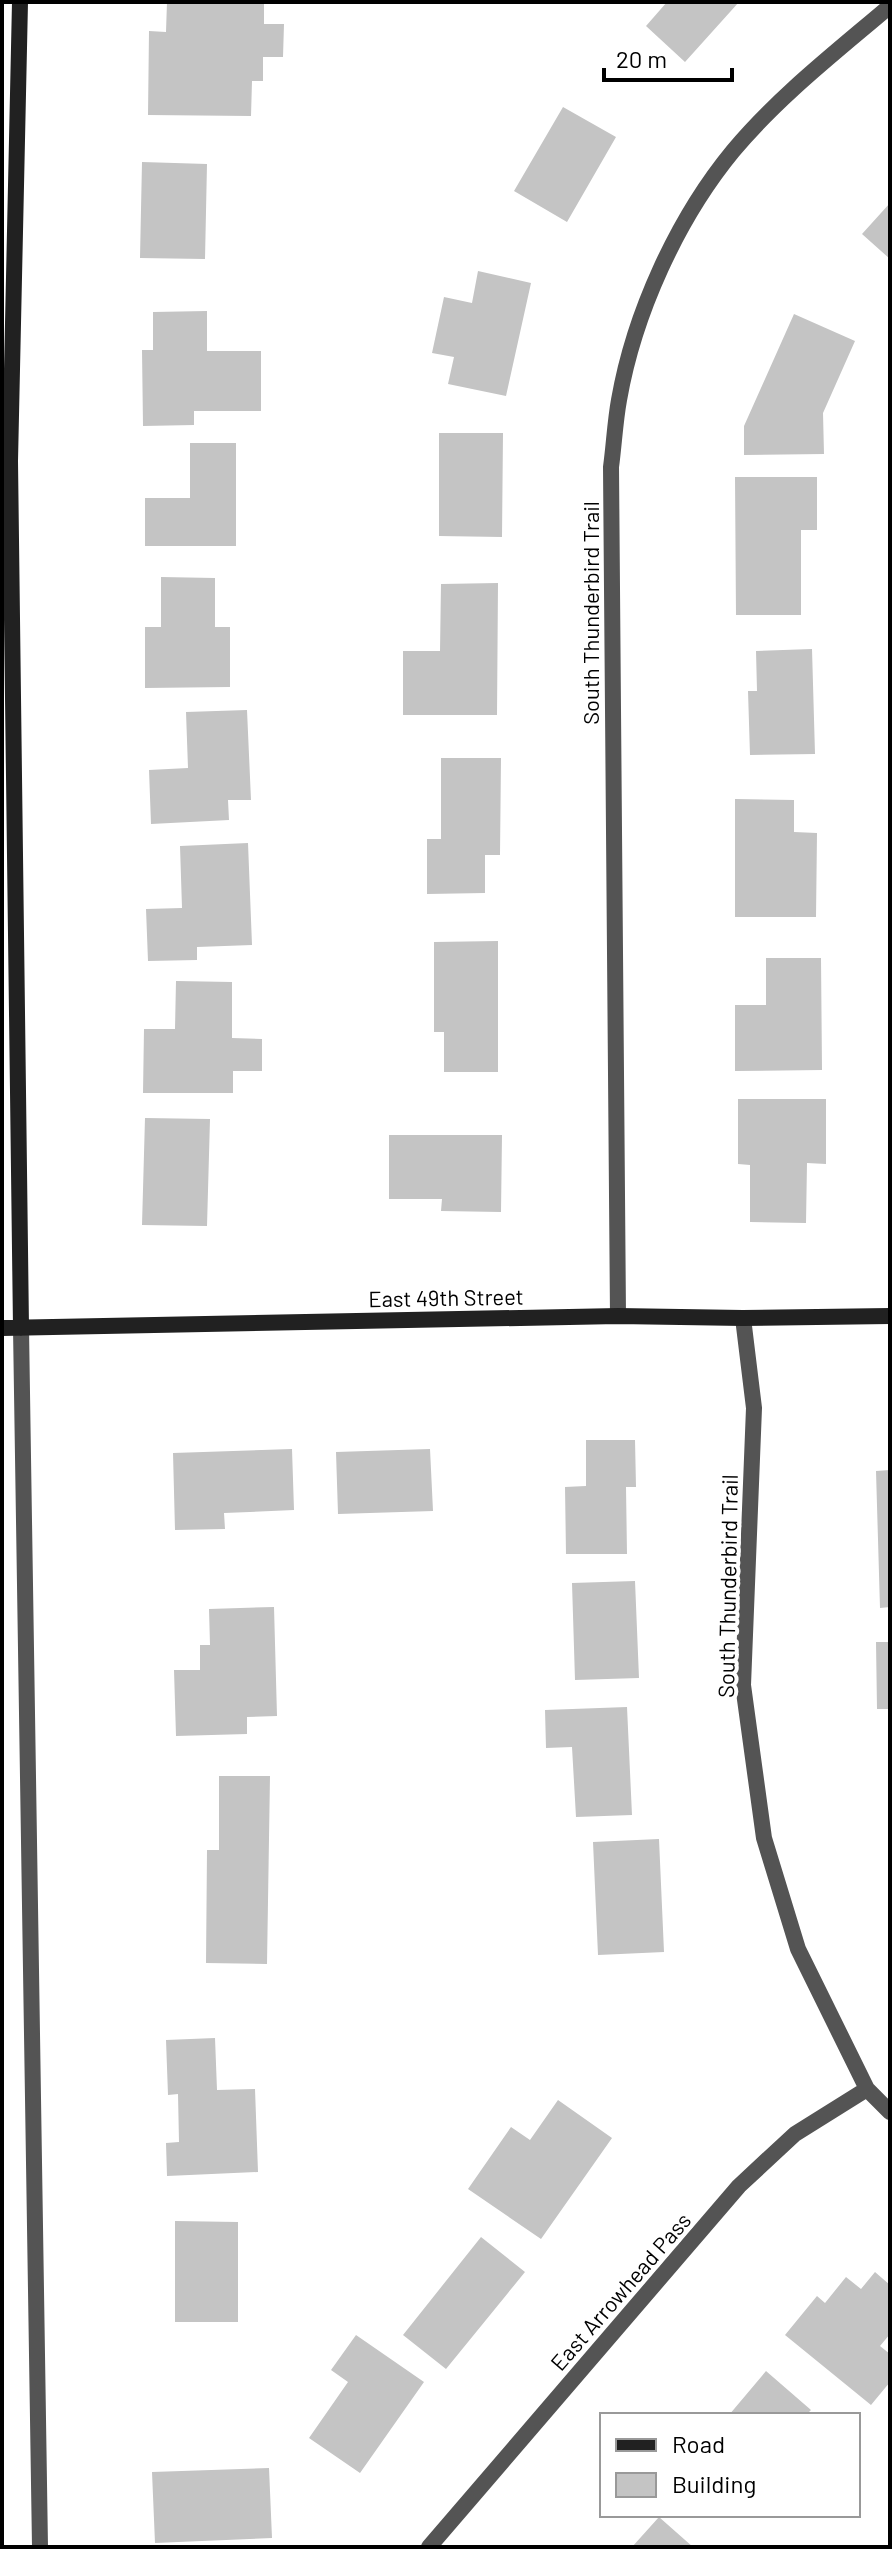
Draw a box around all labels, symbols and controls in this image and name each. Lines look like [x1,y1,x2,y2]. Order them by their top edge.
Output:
scale bar [604,32,732,82]
text: 20 m [616,44,667,73]
street label: South Thunderbird Trail [577,501,603,725]
street label: East 49th Street [368,1283,524,1311]
street label: South Thunderbird Trail [712,1474,742,1698]
street label: East Arrowhead Pass [545,2207,695,2375]
legend [600,2413,860,2517]
text: Road [672,2429,725,2458]
text: Building [672,2469,756,2498]

